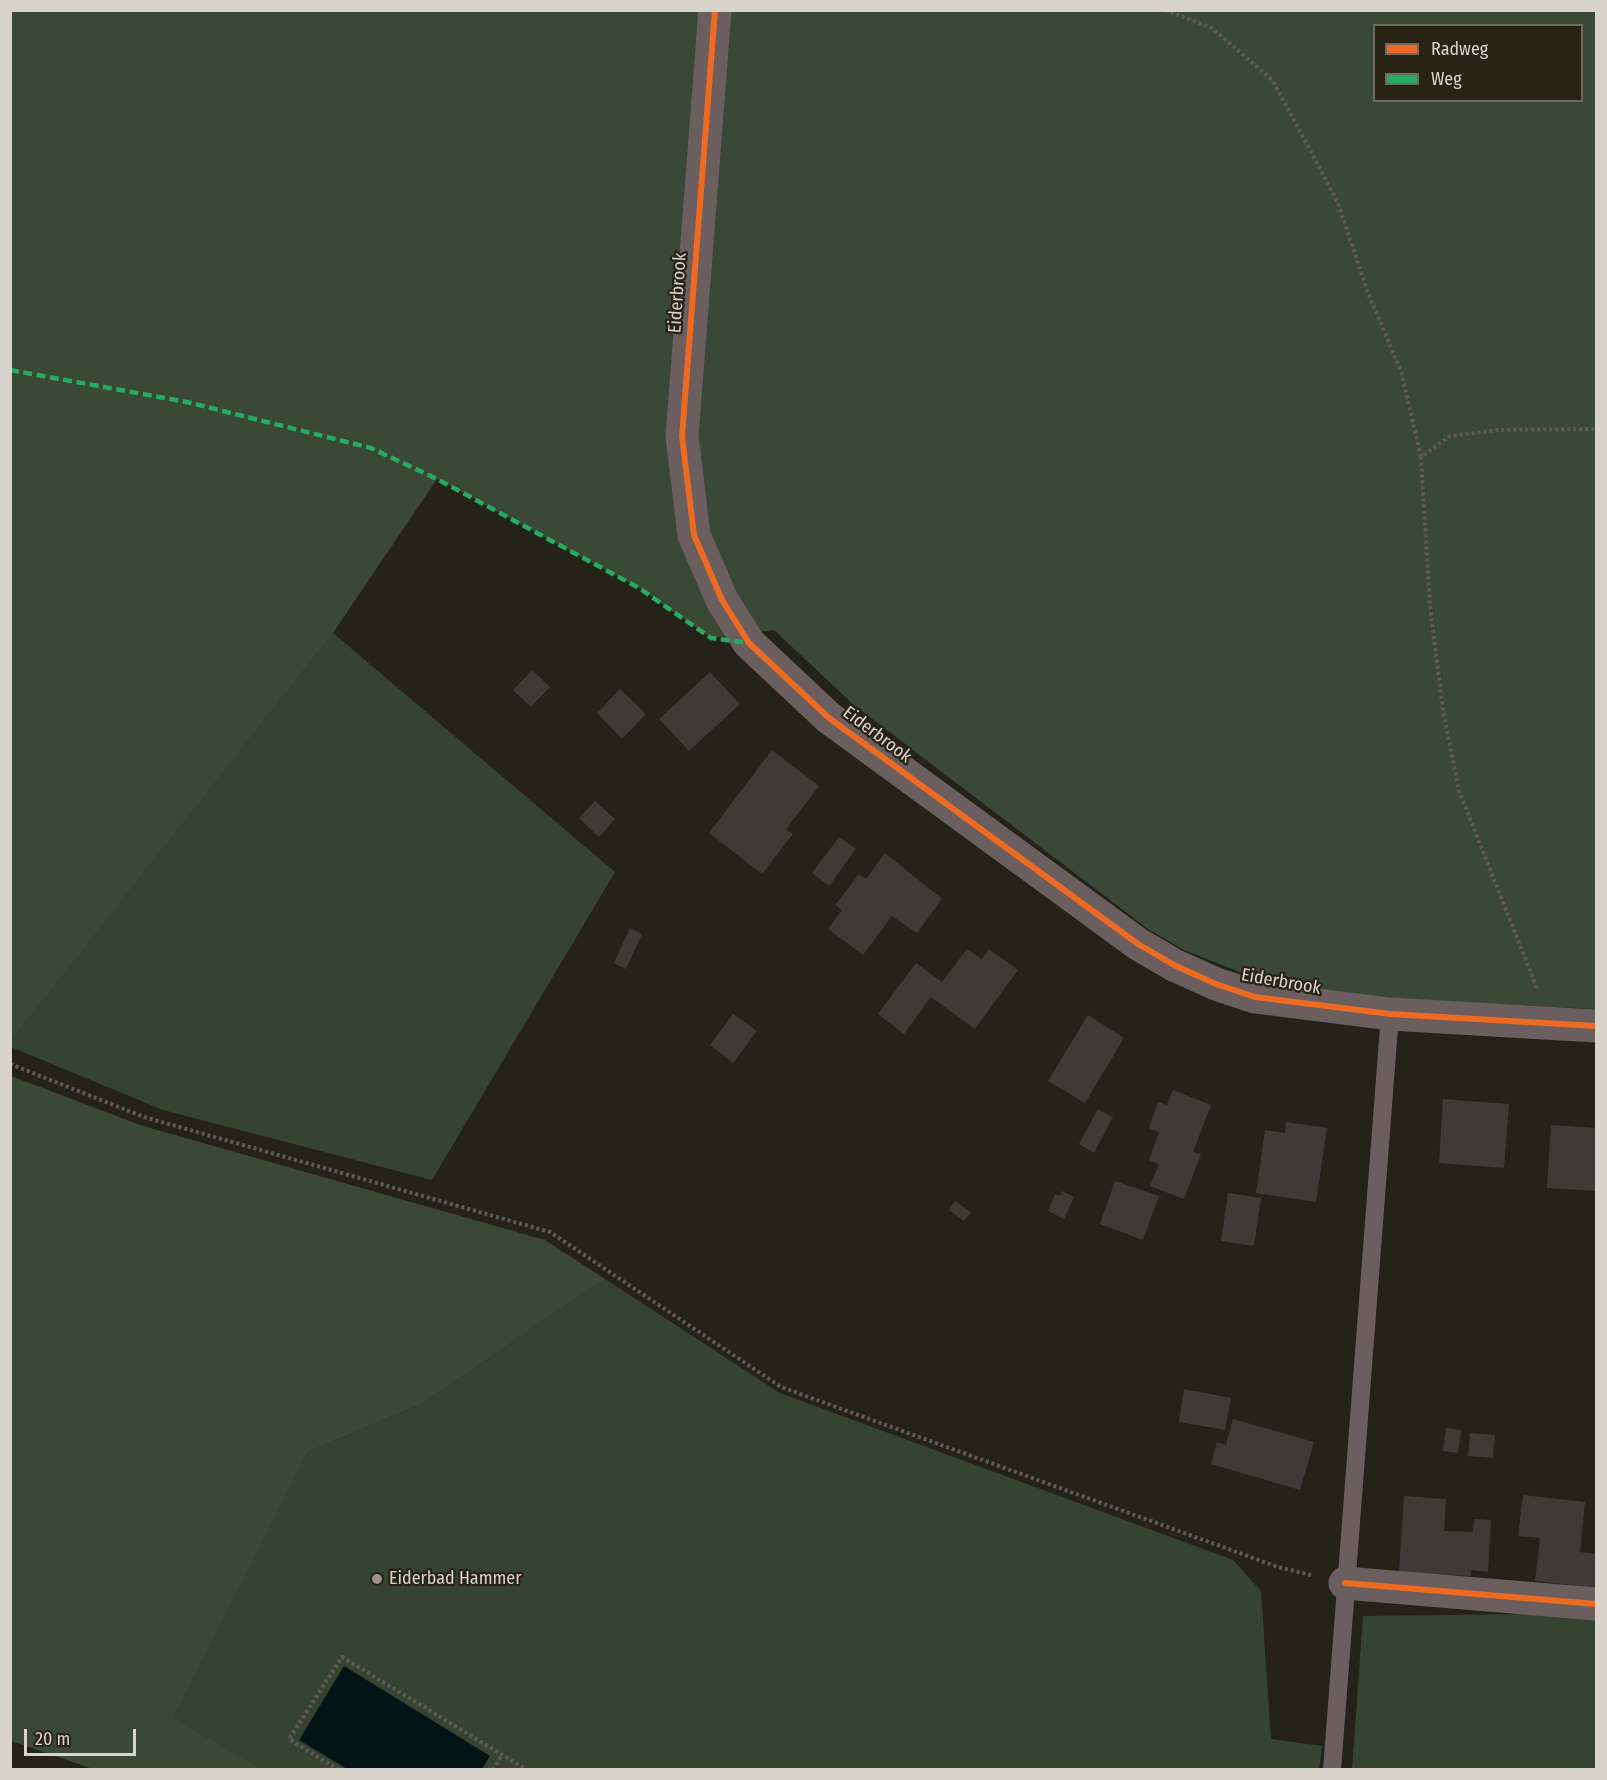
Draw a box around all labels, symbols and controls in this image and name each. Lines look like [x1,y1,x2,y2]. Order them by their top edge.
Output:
legend [1373,24,1583,102]
text: Radweg [1431,38,1488,60]
text: Weg [1431,68,1462,90]
street label: Eiderbrook [664,252,692,334]
street label: Eiderbrook [838,702,916,768]
street label: Eiderbrook [1239,964,1323,1000]
place label: Eiderbad Hammer [389,1568,521,1590]
marker: Eiderbad Hammer [370,1572,384,1586]
scale bar [27,1717,140,1755]
text: 20 m [35,1728,70,1750]

